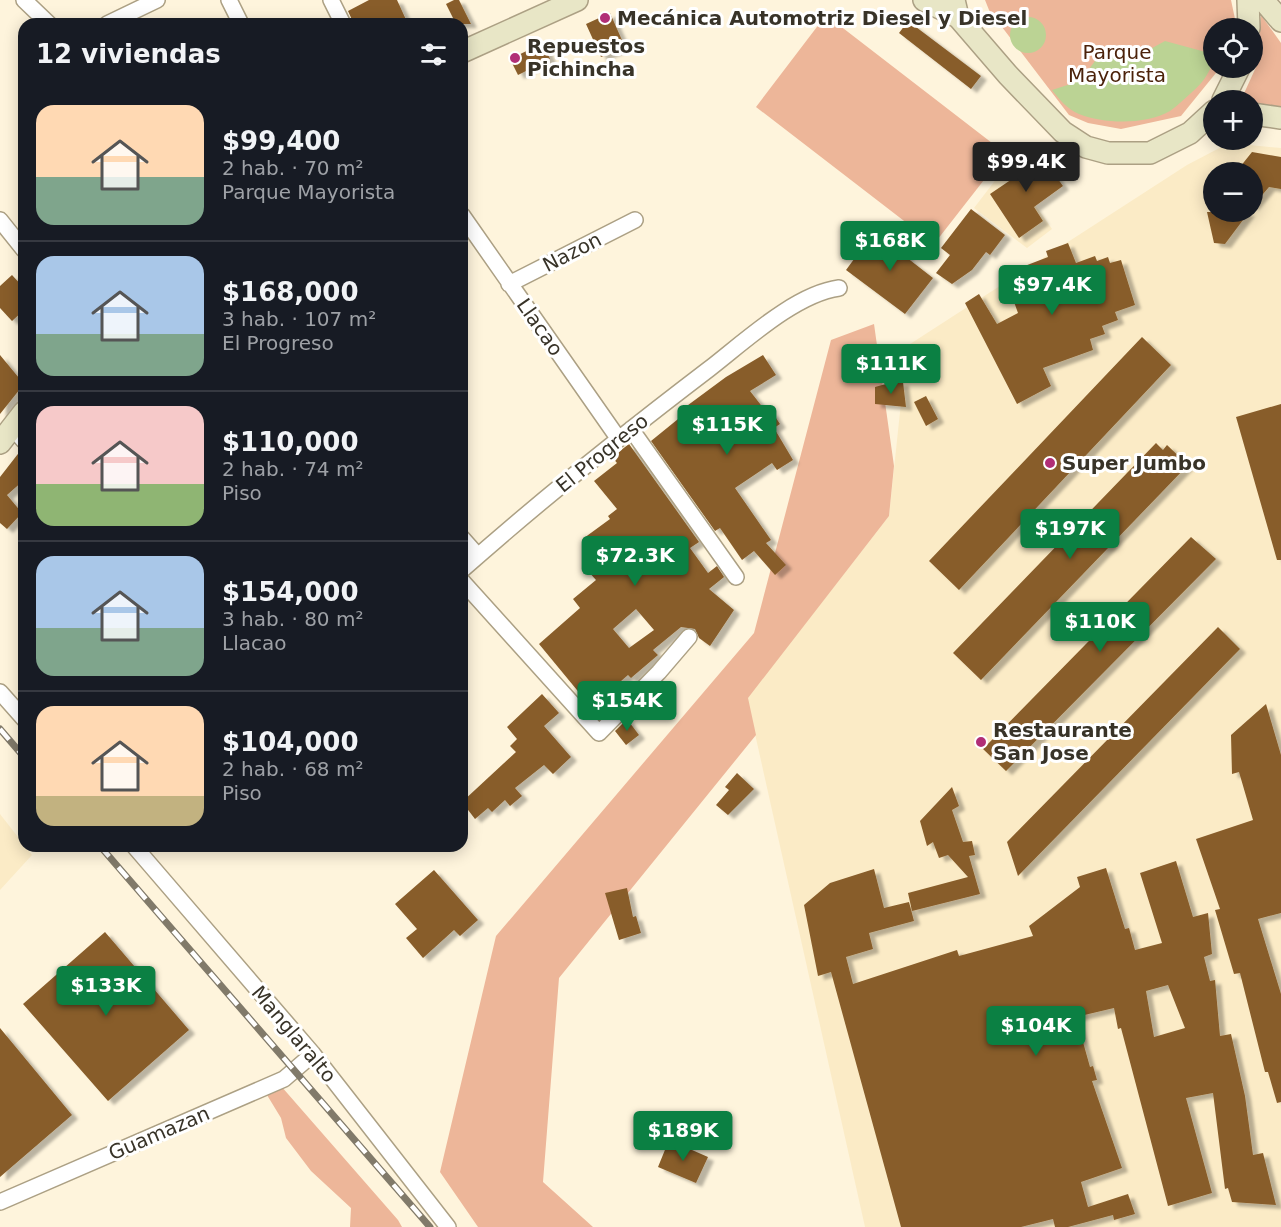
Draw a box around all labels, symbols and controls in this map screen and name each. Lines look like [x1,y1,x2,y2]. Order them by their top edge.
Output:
place label: Mecánica Automotriz Diesel y Diesel [617,6,1027,30]
marker: Mecánica Automotriz Diesel y Diesel [598,11,612,25]
map controls [1203,18,1263,222]
button: locate [1203,18,1263,78]
place label: Repuestos Pichincha [527,34,645,81]
icon: filters [417,38,450,71]
text: 12 viviendas [36,39,221,69]
park label: Parque Mayorista [1068,40,1166,87]
marker: Repuestos Pichincha [508,51,522,65]
button: + [1203,90,1263,150]
text: $99,400 [222,126,340,156]
icon: home [84,129,156,201]
pin: $99.4K [977,142,1075,193]
text: $99.4K [987,149,1065,173]
text: 2 hab. · 70 m² [222,156,363,180]
button: − [1203,162,1263,222]
text: Parque Mayorista [222,180,395,204]
pin: $168K [848,221,932,272]
street label: Nazon [539,227,605,277]
text: $168K [854,228,926,252]
pin: $97.4K [1003,265,1101,316]
text: $97.4K [1013,272,1091,296]
text: $168,000 [222,277,359,307]
icon: home [84,280,156,352]
street label: Llacao [512,294,568,360]
text: 3 hab. · 107 m² [222,307,376,331]
text: El Progreso [222,331,334,355]
pin: $111K [849,344,933,395]
text: $111K [855,351,927,375]
pin: $115K [685,405,769,456]
street label: El Progreso [551,409,653,497]
text: $115K [691,412,763,436]
text: $110,000 [222,427,359,457]
icon: home [84,430,156,502]
place label: Super Jumbo [1062,451,1206,475]
marker: Super Jumbo [1043,456,1057,470]
text: 2 hab. · 74 m² [222,457,363,481]
text: Piso [222,481,262,505]
pin: $197K [1028,509,1112,560]
text: $197K [1034,516,1106,540]
pin: $72.3K [586,536,684,587]
text: $72.3K [596,543,674,567]
text: $154,000 [222,577,359,607]
icon: home [84,580,156,652]
pin: $110K [1058,602,1142,653]
text: 3 hab. · 80 m² [222,607,363,631]
text: $110K [1064,609,1136,633]
text: Llacao [222,631,286,655]
pin: $154K [585,681,669,732]
text: $154K [591,688,663,712]
place label: Restaurante San Jose [993,718,1132,765]
text: $104,000 [222,727,359,757]
icon: home [84,730,156,802]
marker: Restaurante San Jose [974,735,988,749]
text: 2 hab. · 68 m² [222,757,363,781]
text: Piso [222,781,262,805]
pin: $133K [64,966,148,1017]
text: $133K [70,973,142,997]
street label: Manglaralto [247,981,341,1087]
pin: $104K [994,1006,1078,1057]
text: $104K [1000,1013,1072,1037]
street label: Guamazan [105,1101,213,1165]
pin: $189K [641,1111,725,1162]
text: $189K [647,1118,719,1142]

